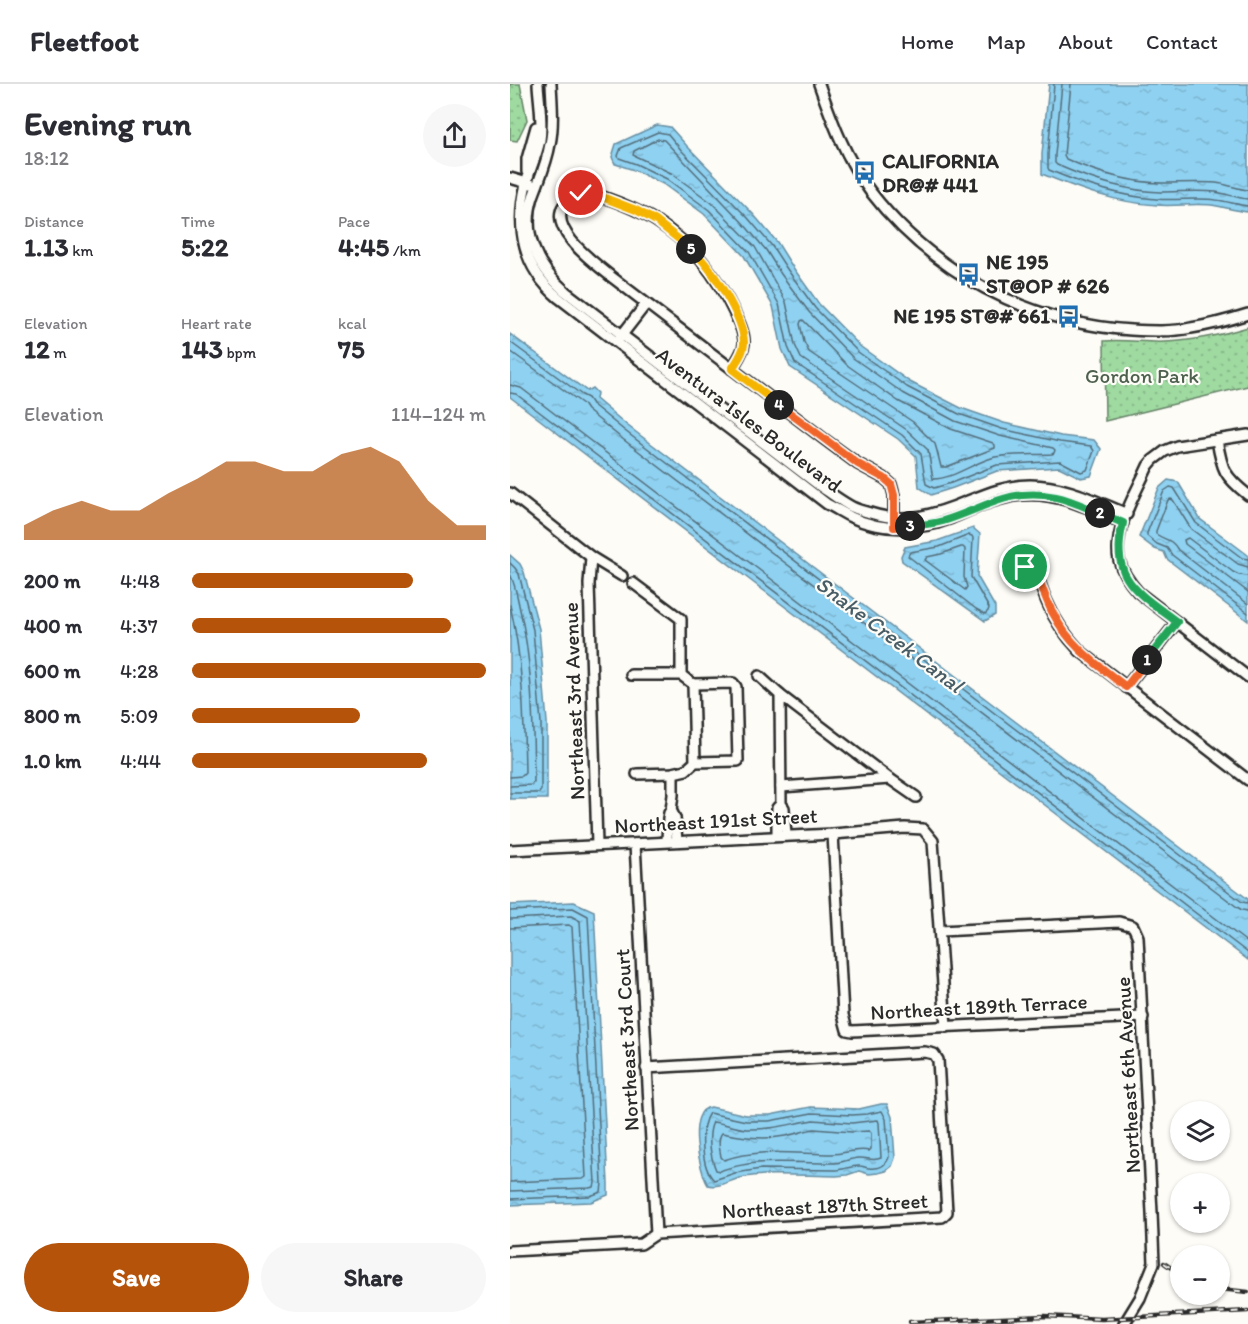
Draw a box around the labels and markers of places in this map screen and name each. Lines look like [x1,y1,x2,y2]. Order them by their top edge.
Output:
place label: CALIFORNIA DR@# 441 [882,148,1000,197]
bus stop icon: CALIFORNIA DR@# 441 [851,160,877,186]
pin [555,167,606,218]
pin: 5 [676,234,706,264]
place label: NE 195 ST@OP # 626 [986,249,1109,298]
bus stop icon: NE 195 ST@OP # 626 [955,261,981,287]
place label: NE 195 ST@# 661 [893,303,1050,328]
bus stop icon: NE 195 ST@# 661 [1055,303,1081,329]
pin: 4 [764,390,794,420]
pin: 2 [1085,498,1115,528]
pin: 3 [895,511,925,541]
pin [999,541,1050,592]
pin: 1 [1132,645,1162,675]

